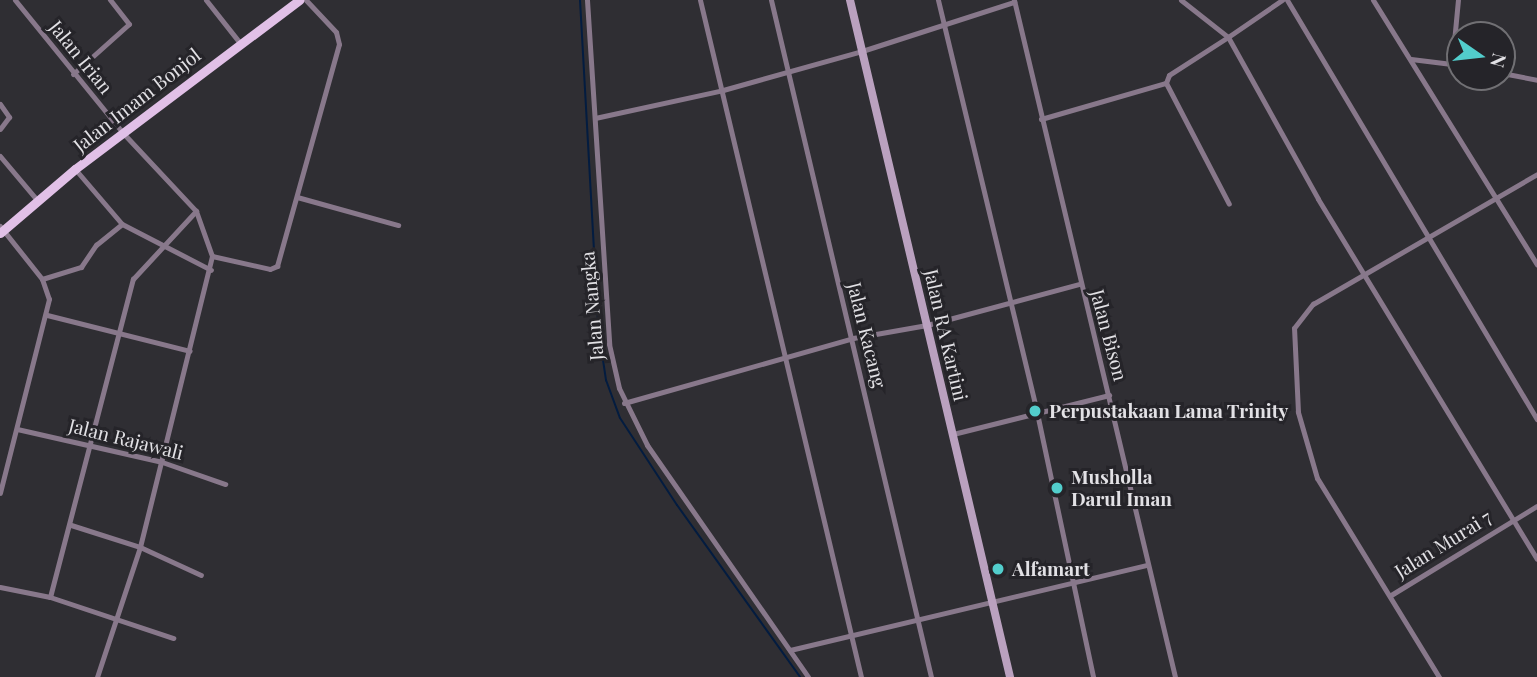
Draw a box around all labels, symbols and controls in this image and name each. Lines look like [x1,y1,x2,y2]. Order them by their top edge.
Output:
street label: Jalan Irian [45,16,117,98]
north arrow [1446,21,1516,91]
street label: Jalan Imam Bonjol [69,43,205,157]
text: N [1485,51,1514,70]
street label: Jalan Nangka [576,250,608,362]
street label: Jalan RA Kartini [920,267,972,403]
street label: Jalan Kacang [843,280,891,390]
street label: Jalan Bison [1086,287,1132,383]
place label: Perpustakaan Lama Trinity [1049,400,1289,422]
marker: Perpustakaan Lama Trinity [1027,403,1043,419]
street label: Jalan Rajawali [66,414,186,464]
place label: Musholla Darul Iman [1071,466,1172,510]
marker: Musholla Darul Iman [1049,480,1065,496]
street label: Jalan Murai 7 [1391,505,1495,583]
place label: Alfamart [1012,558,1090,580]
marker: Alfamart [990,561,1006,577]

